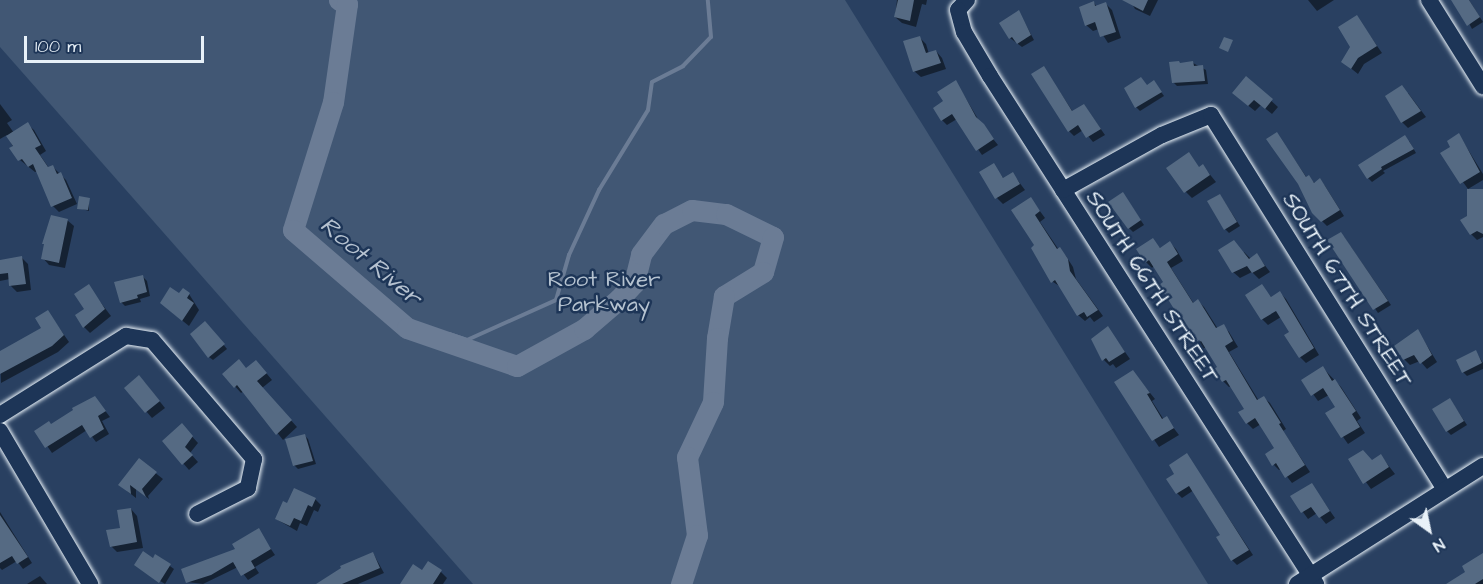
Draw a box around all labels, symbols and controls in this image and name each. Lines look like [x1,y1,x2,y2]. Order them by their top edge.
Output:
scale bar [27,24,207,62]
text: 100 m [35,34,81,59]
street label: SOUTH 66TH STREET [1080,186,1224,388]
street label: SOUTH 67TH STREET [1277,188,1417,392]
water label: Root River [314,211,426,313]
park label: Root River Parkway [548,266,660,318]
north arrow [1399,500,1459,560]
text: N [1429,533,1449,557]

